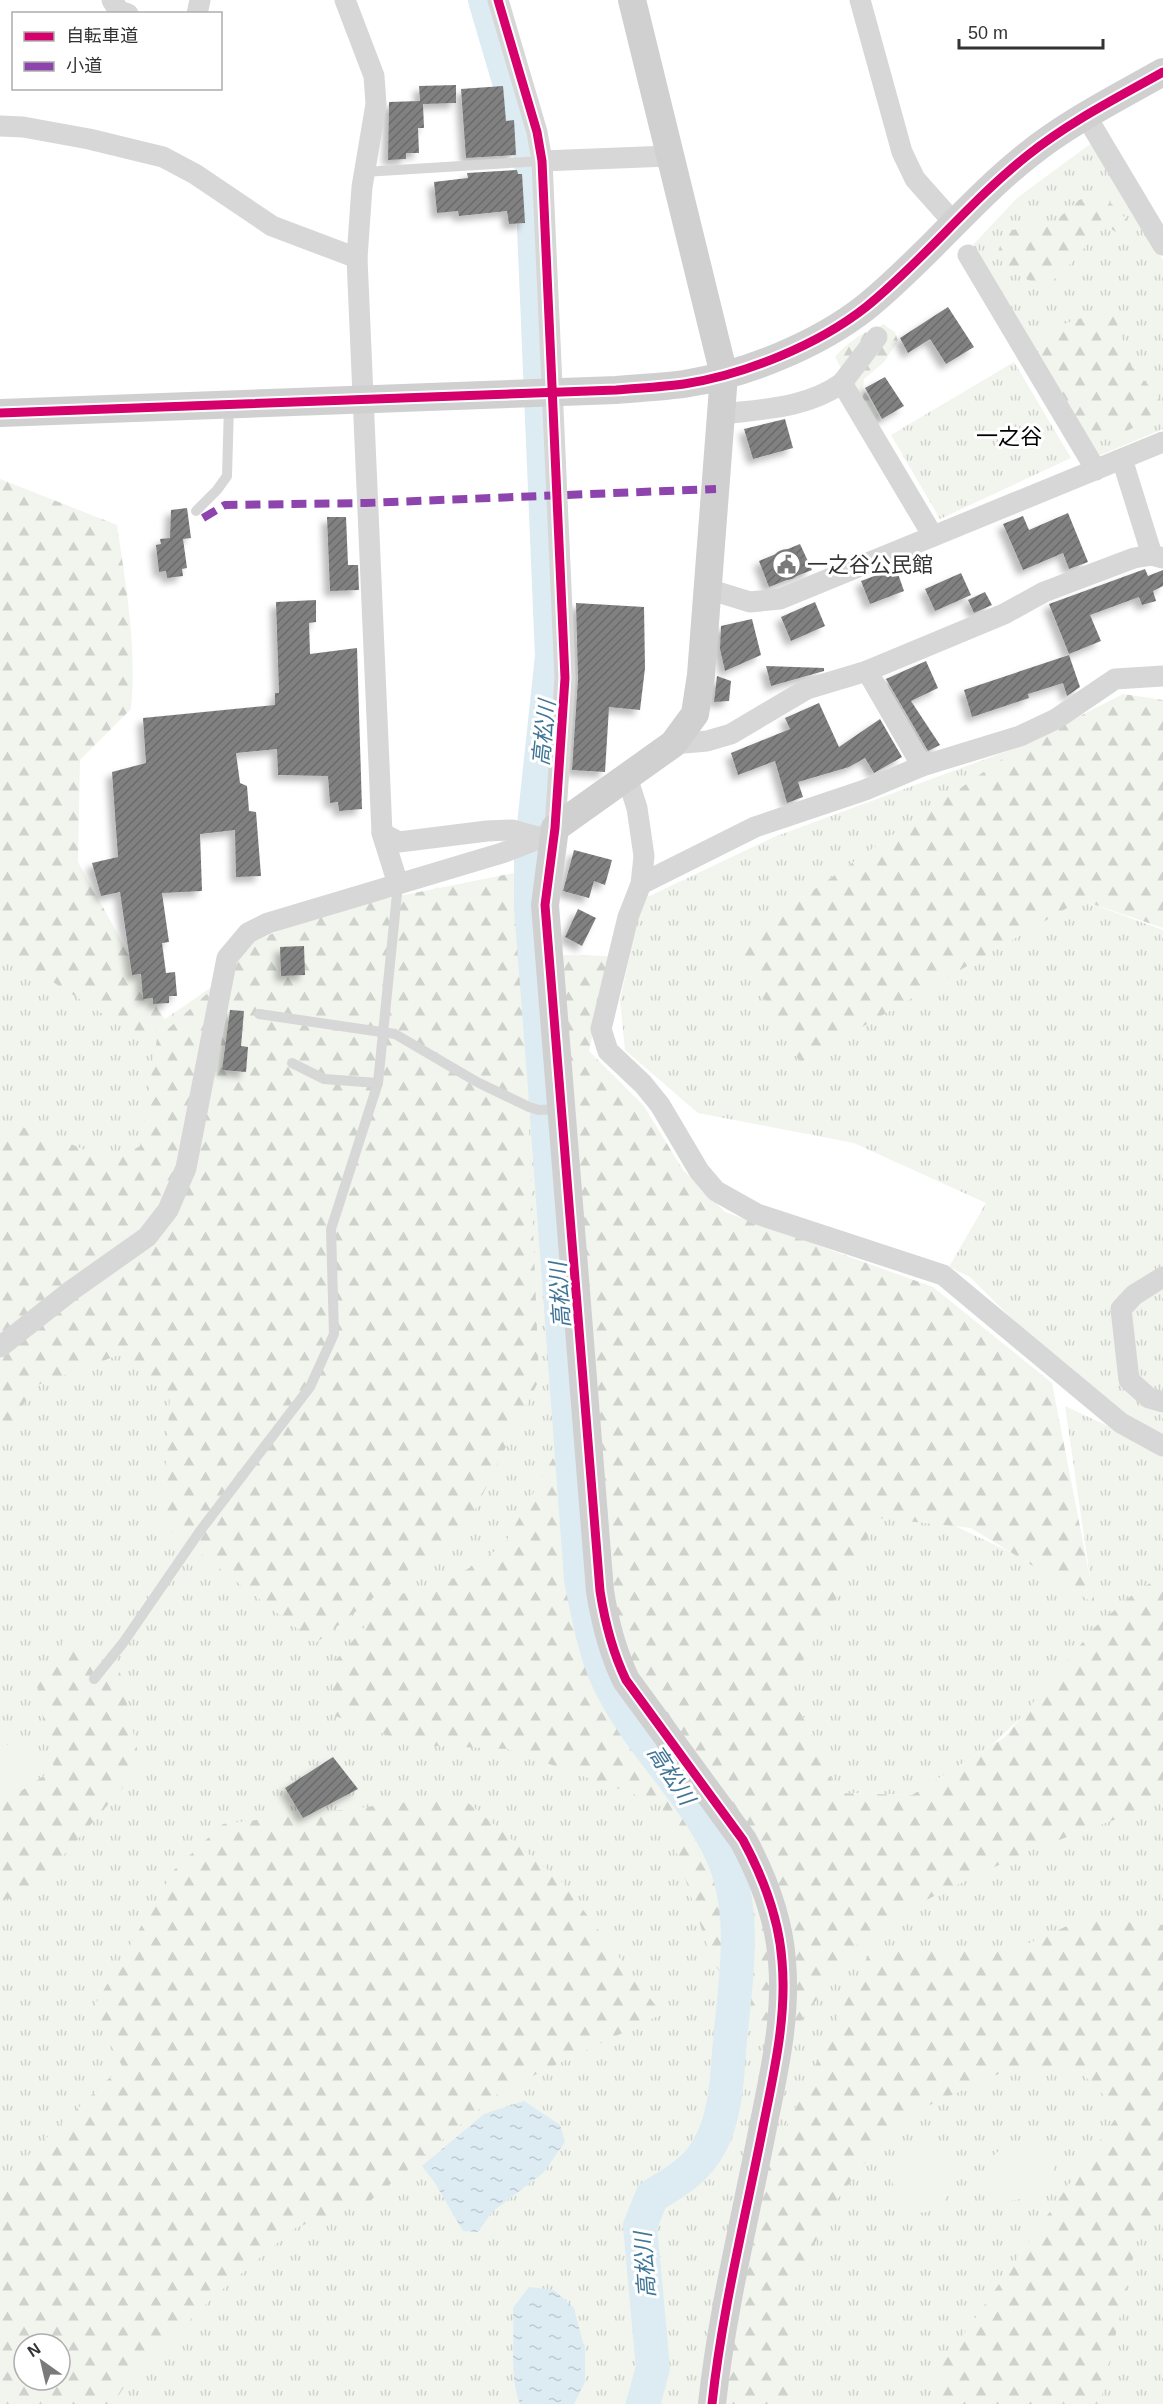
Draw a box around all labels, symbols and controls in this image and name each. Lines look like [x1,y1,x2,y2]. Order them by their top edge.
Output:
legend [12,12,222,90]
scale bar [959,12,1103,50]
text: 50 m [968,23,1008,43]
text: 自転車道 [66,26,138,46]
text: 小道 [66,56,102,76]
district label: 一之谷 [976,424,1042,449]
public building icon: 一之谷公民館 [770,548,802,580]
place label: 一之谷公民館 [807,553,933,576]
water label: 高松川 [528,697,560,767]
water label: 高松川 [545,1259,575,1329]
water label: 高松川 [643,1741,701,1811]
water label: 高松川 [630,2229,660,2299]
north arrow [12,2332,72,2392]
text: N [24,2340,43,2360]

